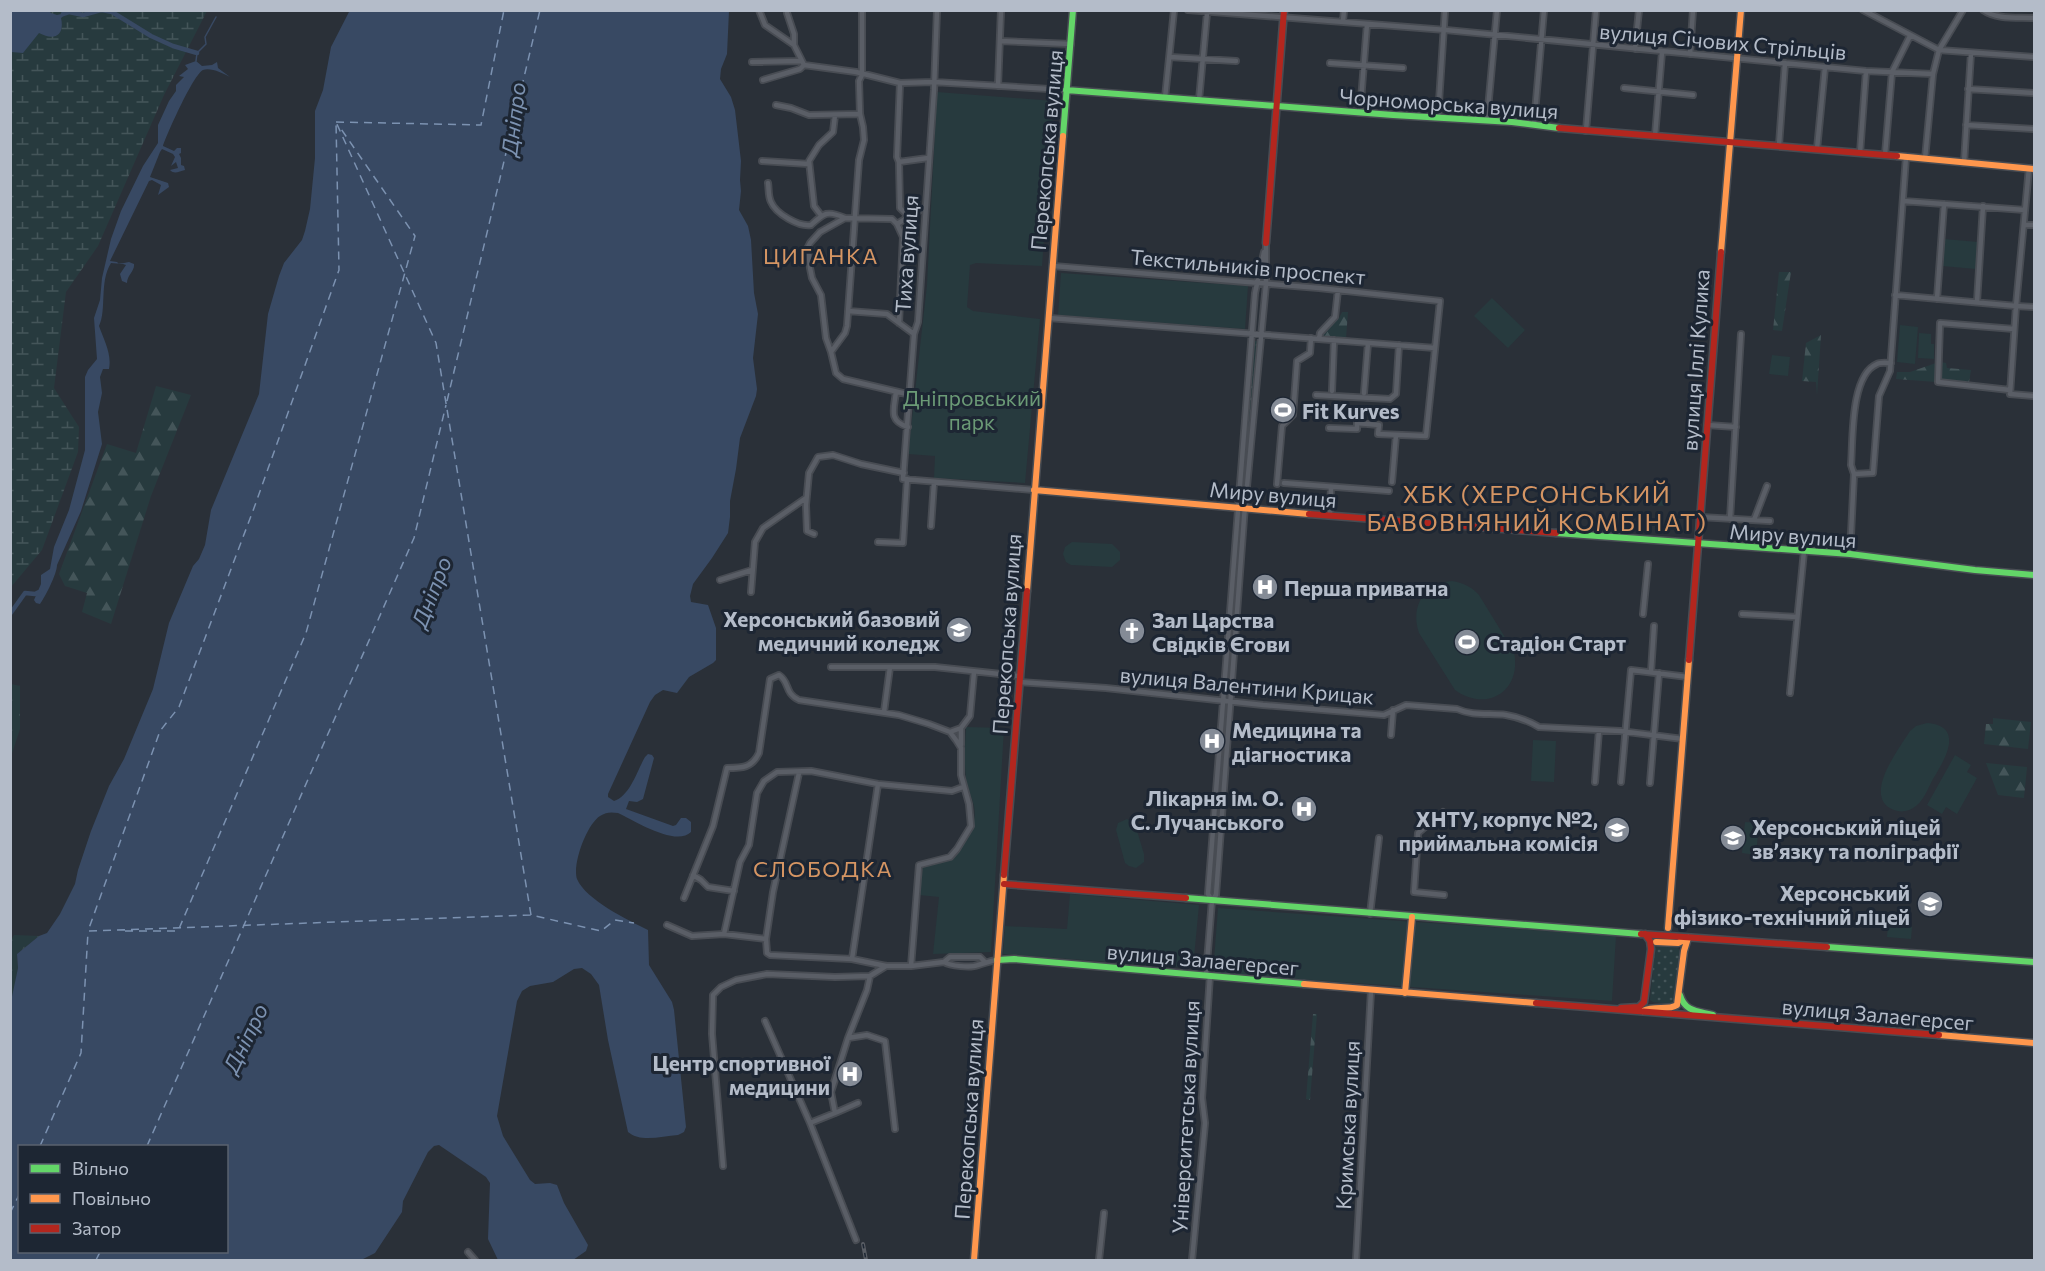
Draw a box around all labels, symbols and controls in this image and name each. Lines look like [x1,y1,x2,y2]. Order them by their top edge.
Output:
street label: вулиця Січових Стрільців [1598,18,1848,64]
street label: Перекопська вулиця [1025,49,1067,251]
water label: Дніпро [495,81,531,159]
street label: Чорноморська вулиця [1339,83,1559,123]
street label: Тиха вулиця [889,194,923,314]
district label: ЦИГАНКА [763,242,879,269]
street label: Текстильників проспект [1129,243,1367,289]
street label: вулиця Іллі Кулика [1676,268,1714,452]
park label: Дніпровський парк [903,385,1041,434]
sports icon: Fit Kurves [1268,395,1298,425]
place label: Fit Kurves [1302,398,1400,423]
street label: Миру вулиця [1208,476,1338,512]
district label: ХБК (ХЕРСОНСЬКИЙ БАВОВНЯНИЙ КОМБІНАТ) [1366,479,1708,536]
street label: Миру вулиця [1728,518,1858,552]
street label: Перекопська вулиця [987,533,1025,735]
water label: Дніпро [404,553,457,633]
hospital icon: Перша приватна [1250,572,1280,602]
place label: Перша приватна [1284,575,1448,600]
place label: Херсонський базовий медичний коледж [723,606,940,655]
place label: Зал Царства Свідків Єгови [1152,607,1290,656]
school or university icon: Херсонський базовий медичний коледж [944,615,974,645]
church icon: Зал Царства Свідків Єгови [1117,616,1147,646]
sports icon: Стадіон Старт [1452,627,1482,657]
place label: Стадіон Старт [1486,630,1626,655]
street label: вулиця Валентини Крицак [1119,661,1375,709]
place label: Медицина та діагностика [1232,717,1362,766]
hospital icon: Медицина та діагностика [1197,726,1227,756]
place label: Лікарня ім. О. С. Лучанського [1131,785,1284,834]
hospital icon: Лікарня ім. О. С. Лучанського [1289,794,1319,824]
place label: ХНТУ, корпус №2, приймальна комісія [1399,806,1598,855]
place label: Херсонський ліцей зв’язку та поліграфії [1752,814,1959,863]
school or university icon: ХНТУ, корпус №2, приймальна комісія [1602,815,1632,845]
school or university icon: Херсонський ліцей зв’язку та поліграфії [1718,823,1748,853]
district label: СЛОБОДКА [753,855,893,882]
place label: Херсонський фізико-технічний ліцей [1674,880,1910,929]
school or university icon: Херсонський фізико-технічний ліцей [1915,889,1945,919]
street label: вулиця Залаегерсег [1106,938,1300,980]
street label: вулиця Залаегерсег [1781,993,1975,1035]
water label: Дніпро [216,999,273,1079]
street label: Університетська вулиця [1166,1000,1204,1234]
street label: Перекопська вулиця [949,1018,987,1220]
street label: Кримська вулиця [1330,1040,1364,1210]
place label: Центр спортивної медицини [652,1050,831,1099]
hospital icon: Центр спортивної медицини [835,1059,865,1089]
legend [18,1145,228,1253]
text: Вільно [72,1157,129,1179]
text: Повільно [72,1187,151,1209]
text: Затор [72,1217,121,1239]

